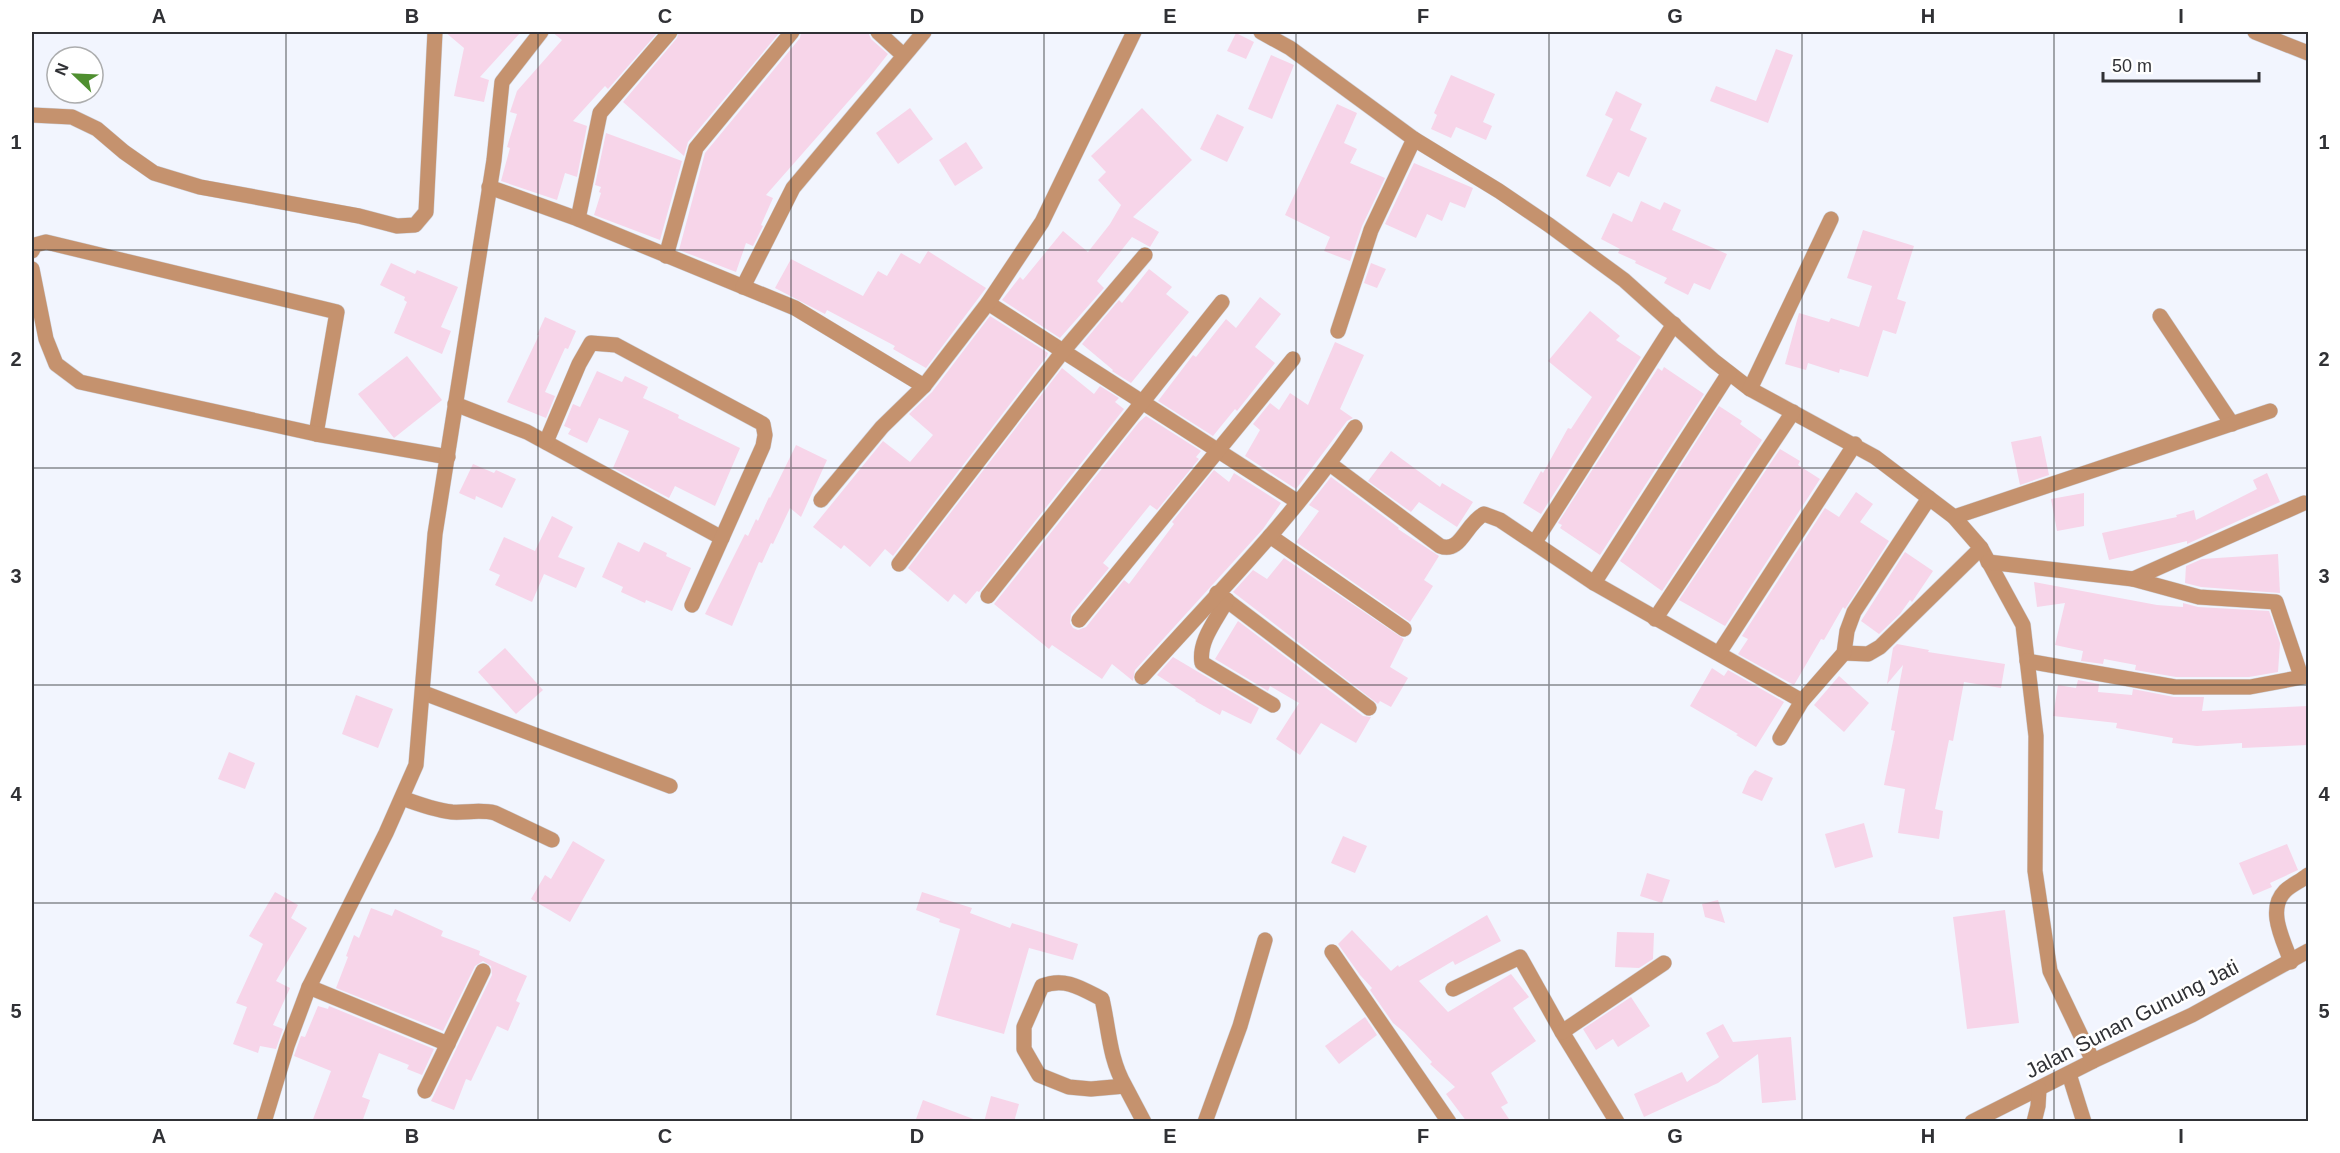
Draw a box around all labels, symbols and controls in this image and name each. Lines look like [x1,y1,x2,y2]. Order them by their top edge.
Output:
text: A [152,5,166,27]
text: B [405,5,419,27]
text: C [658,5,672,27]
text: D [910,5,924,27]
text: E [1163,5,1177,27]
text: F [1417,5,1429,27]
text: G [1667,5,1683,27]
text: H [1921,5,1935,27]
text: I [2178,5,2184,27]
north arrow [45,45,105,105]
scale bar [2103,45,2259,83]
text: 50 m [2112,56,2152,76]
text: N [52,61,72,78]
text: 1 [10,131,22,153]
text: 1 [2318,131,2330,153]
text: 2 [10,348,22,370]
text: 2 [2318,348,2330,370]
text: 3 [10,565,22,587]
text: 3 [2318,565,2330,587]
text: 4 [10,783,22,805]
text: 4 [2318,783,2330,805]
street label: Jalan Sunan Gunung Jati [2021,955,2242,1082]
text: 5 [10,1000,22,1022]
text: 5 [2318,1000,2330,1022]
text: A [152,1125,166,1147]
text: B [405,1125,419,1147]
text: C [658,1125,672,1147]
text: D [910,1125,924,1147]
text: E [1163,1125,1177,1147]
text: F [1417,1125,1429,1147]
text: G [1667,1125,1683,1147]
text: H [1921,1125,1935,1147]
text: I [2178,1125,2184,1147]

